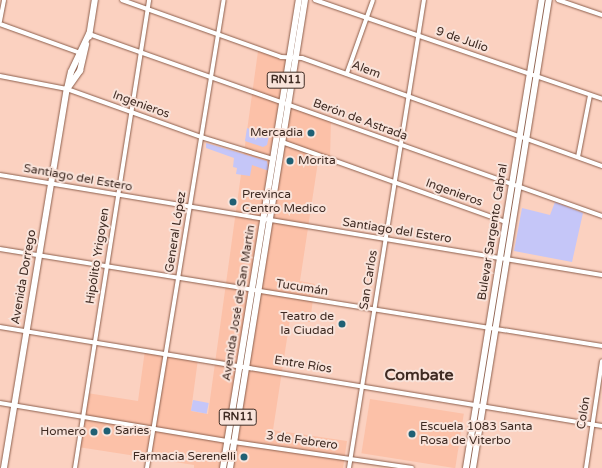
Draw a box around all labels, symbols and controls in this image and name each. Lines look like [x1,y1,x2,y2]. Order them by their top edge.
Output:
street label: 9 de Julio [434,24,490,56]
street label: Alem [350,58,382,82]
road number: RN11 [266,71,306,89]
street label: Ingenieros [111,88,171,122]
street label: Berón de Astrada [311,96,409,144]
place label: Mercadia [250,126,303,140]
marker: Mercadia [306,128,316,138]
place label: Morita [298,154,336,168]
marker: Morita [285,156,295,166]
street label: Santiago del Estero [22,161,134,195]
street label: Bulevar Sargento Cabral [475,163,511,301]
street label: Ingenieros [424,176,484,210]
place label: Previnca Centro Medico [242,188,326,216]
street label: General López [162,190,190,274]
marker: Previnca Centro Medico [227,196,239,208]
street label: Hipólito Yrigoyen [83,207,113,305]
street label: Santiago del Estero [341,215,453,247]
street label: Avenida José de San Martín [220,224,258,382]
street label: Avenida Dorrego [9,228,39,326]
street label: San Carlos [357,249,381,311]
street label: Tucumán [275,277,329,299]
place label: Teatro de la Ciudad [280,310,334,338]
marker: Teatro de la Ciudad [337,319,347,329]
street label: Entre Ríos [273,353,333,377]
district label: Combate [384,365,454,385]
street label: Colón [574,396,594,430]
road number: RN11 [218,408,258,426]
place label: Escuela 1083 Santa Rosa de Viterbo [420,420,533,448]
place label: Saries [115,424,149,438]
place label: Homero [40,425,86,439]
marker: Saries [102,426,112,436]
marker: Homero [89,427,99,437]
street label: 3 de Febrero [265,429,339,453]
marker: Escuela 1083 Santa Rosa de Viterbo [407,429,417,439]
place label: Farmacia Serenelli [133,450,236,464]
marker: Farmacia Serenelli [239,452,249,462]

